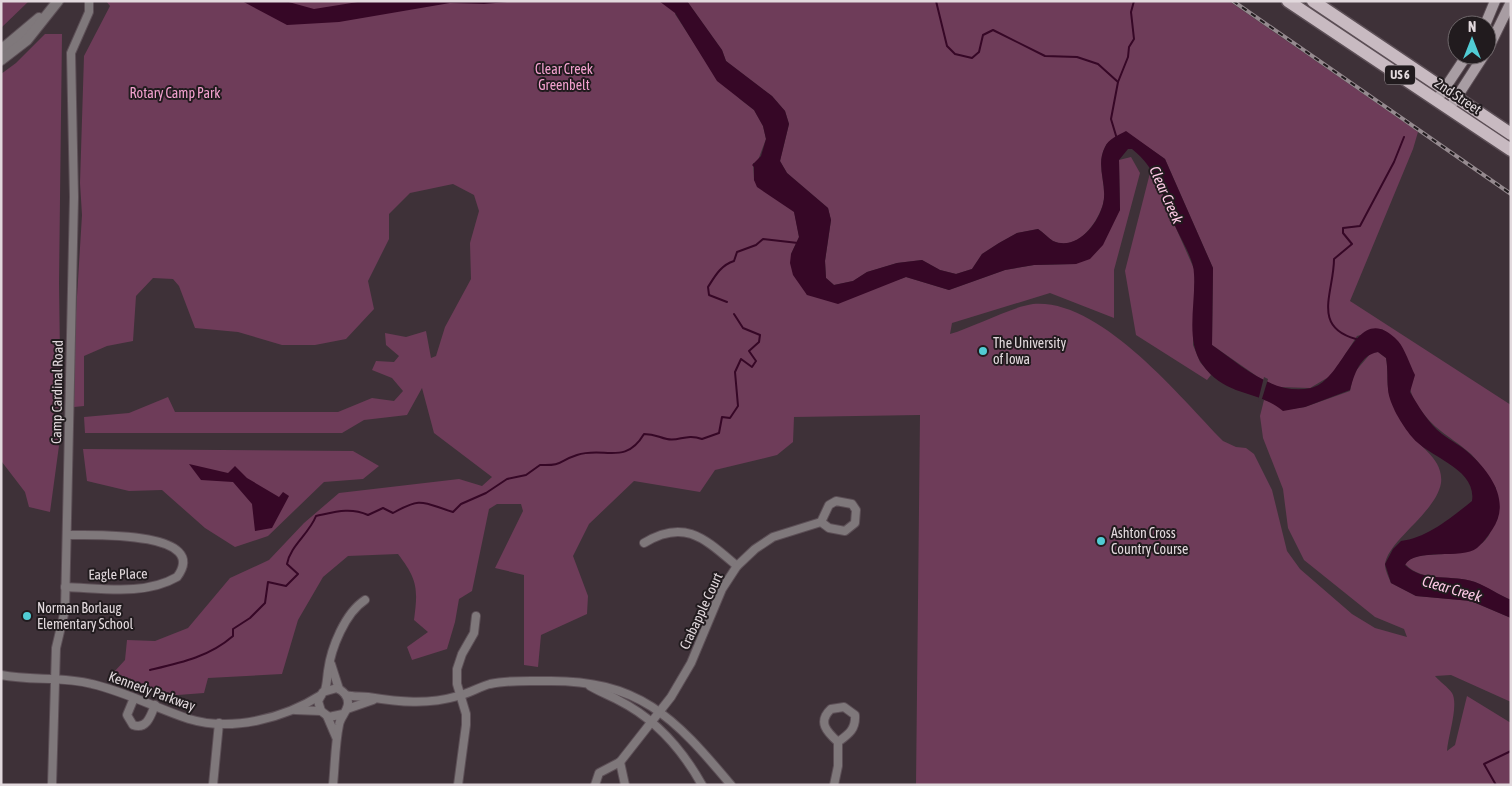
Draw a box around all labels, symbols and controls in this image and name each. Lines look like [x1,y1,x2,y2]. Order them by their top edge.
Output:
north arrow [1447,15,1497,65]
text: N [1468,19,1476,35]
park label: Clear Creek Greenbelt [535,61,593,93]
road number: US 6 [1385,66,1415,84]
street label: 2nd Street [1432,75,1484,117]
park label: Rotary Camp Park [130,85,220,101]
water label: Clear Creek [1146,163,1187,227]
place label: The University of Iowa [993,335,1067,367]
street label: Camp Cardinal Road [48,340,66,444]
marker: The University of Iowa [977,345,989,357]
place label: Ashton Cross Country Course [1111,525,1188,557]
marker: Ashton Cross Country Course [1095,535,1107,547]
street label: Eagle Place [88,565,148,583]
street label: Crabapple Court [676,570,726,652]
water label: Clear Creek [1420,572,1484,605]
place label: Norman Borlaug Elementary School [37,600,133,632]
marker: Norman Borlaug Elementary School [21,610,33,622]
street label: Kennedy Parkway [107,668,198,714]

